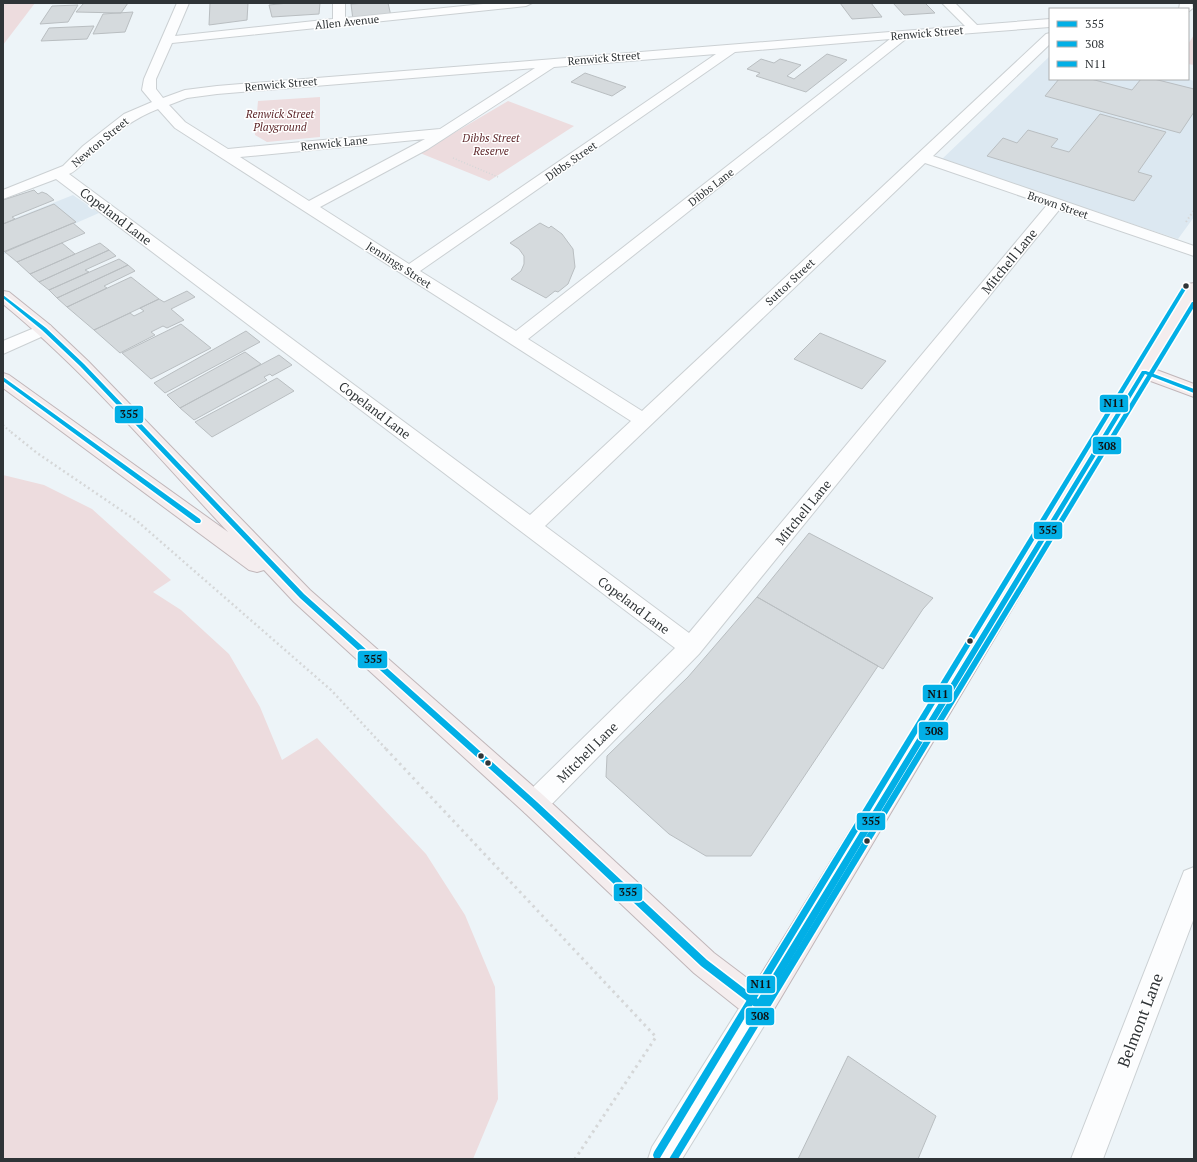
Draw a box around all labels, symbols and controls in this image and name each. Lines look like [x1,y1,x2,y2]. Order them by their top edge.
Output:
legend [1049,8,1189,80]
street label: Allen Avenue [314,12,380,32]
text: 355 [1085,16,1104,31]
street label: Renwick Street [890,23,964,43]
text: 308 [1085,36,1104,51]
street label: Renwick Street [567,48,641,68]
text: N11 [1085,56,1107,71]
street label: Renwick Street [244,74,318,94]
park label: Renwick Street Playground [245,107,315,134]
street label: Newton Street [69,114,131,170]
park label: Dibbs Street Reserve [461,131,520,158]
street label: Renwick Lane [300,132,369,153]
street label: Dibbs Street [542,138,600,184]
street label: Dibbs Lane [685,165,737,209]
street label: Copeland Lane [76,183,156,249]
street label: Brown Street [1026,188,1090,222]
street label: Mitchell Lane [977,225,1041,297]
street label: Jennings Street [364,239,434,291]
street label: Suttor Street [762,255,818,309]
unlabelled marker [1181,281,1191,291]
street label: Copeland Lane [335,377,415,443]
line badge: N11 [1099,394,1129,413]
text: N11 [1104,396,1124,410]
line badge: 355 [114,405,144,424]
text: 355 [120,407,138,421]
line badge: 308 [1092,436,1122,455]
text: 308 [1098,439,1116,453]
street label: Mitchell Lane [771,476,835,548]
line badge: 355 [1033,521,1063,540]
text: 355 [1039,523,1057,537]
street label: Copeland Lane [594,572,674,638]
unlabelled marker [965,636,975,646]
line badge: 355 [357,650,388,669]
text: 355 [364,652,382,666]
line badge: N11 [922,684,953,703]
text: N11 [928,687,948,701]
street label: Mitchell Lane [553,718,621,786]
line badge: 308 [918,721,949,741]
text: 308 [925,724,943,738]
unlabelled marker [476,751,486,761]
unlabelled marker [483,758,493,768]
line badge: 355 [856,812,886,831]
text: 355 [862,814,880,828]
unlabelled marker [862,836,872,846]
line badge: 355 [613,883,643,902]
text: 355 [619,885,637,899]
street label: Belmont Lane [1112,970,1168,1070]
line badge: N11 [746,975,776,994]
text: N11 [751,977,771,991]
line badge: 308 [745,1007,775,1026]
text: 308 [751,1009,769,1023]

